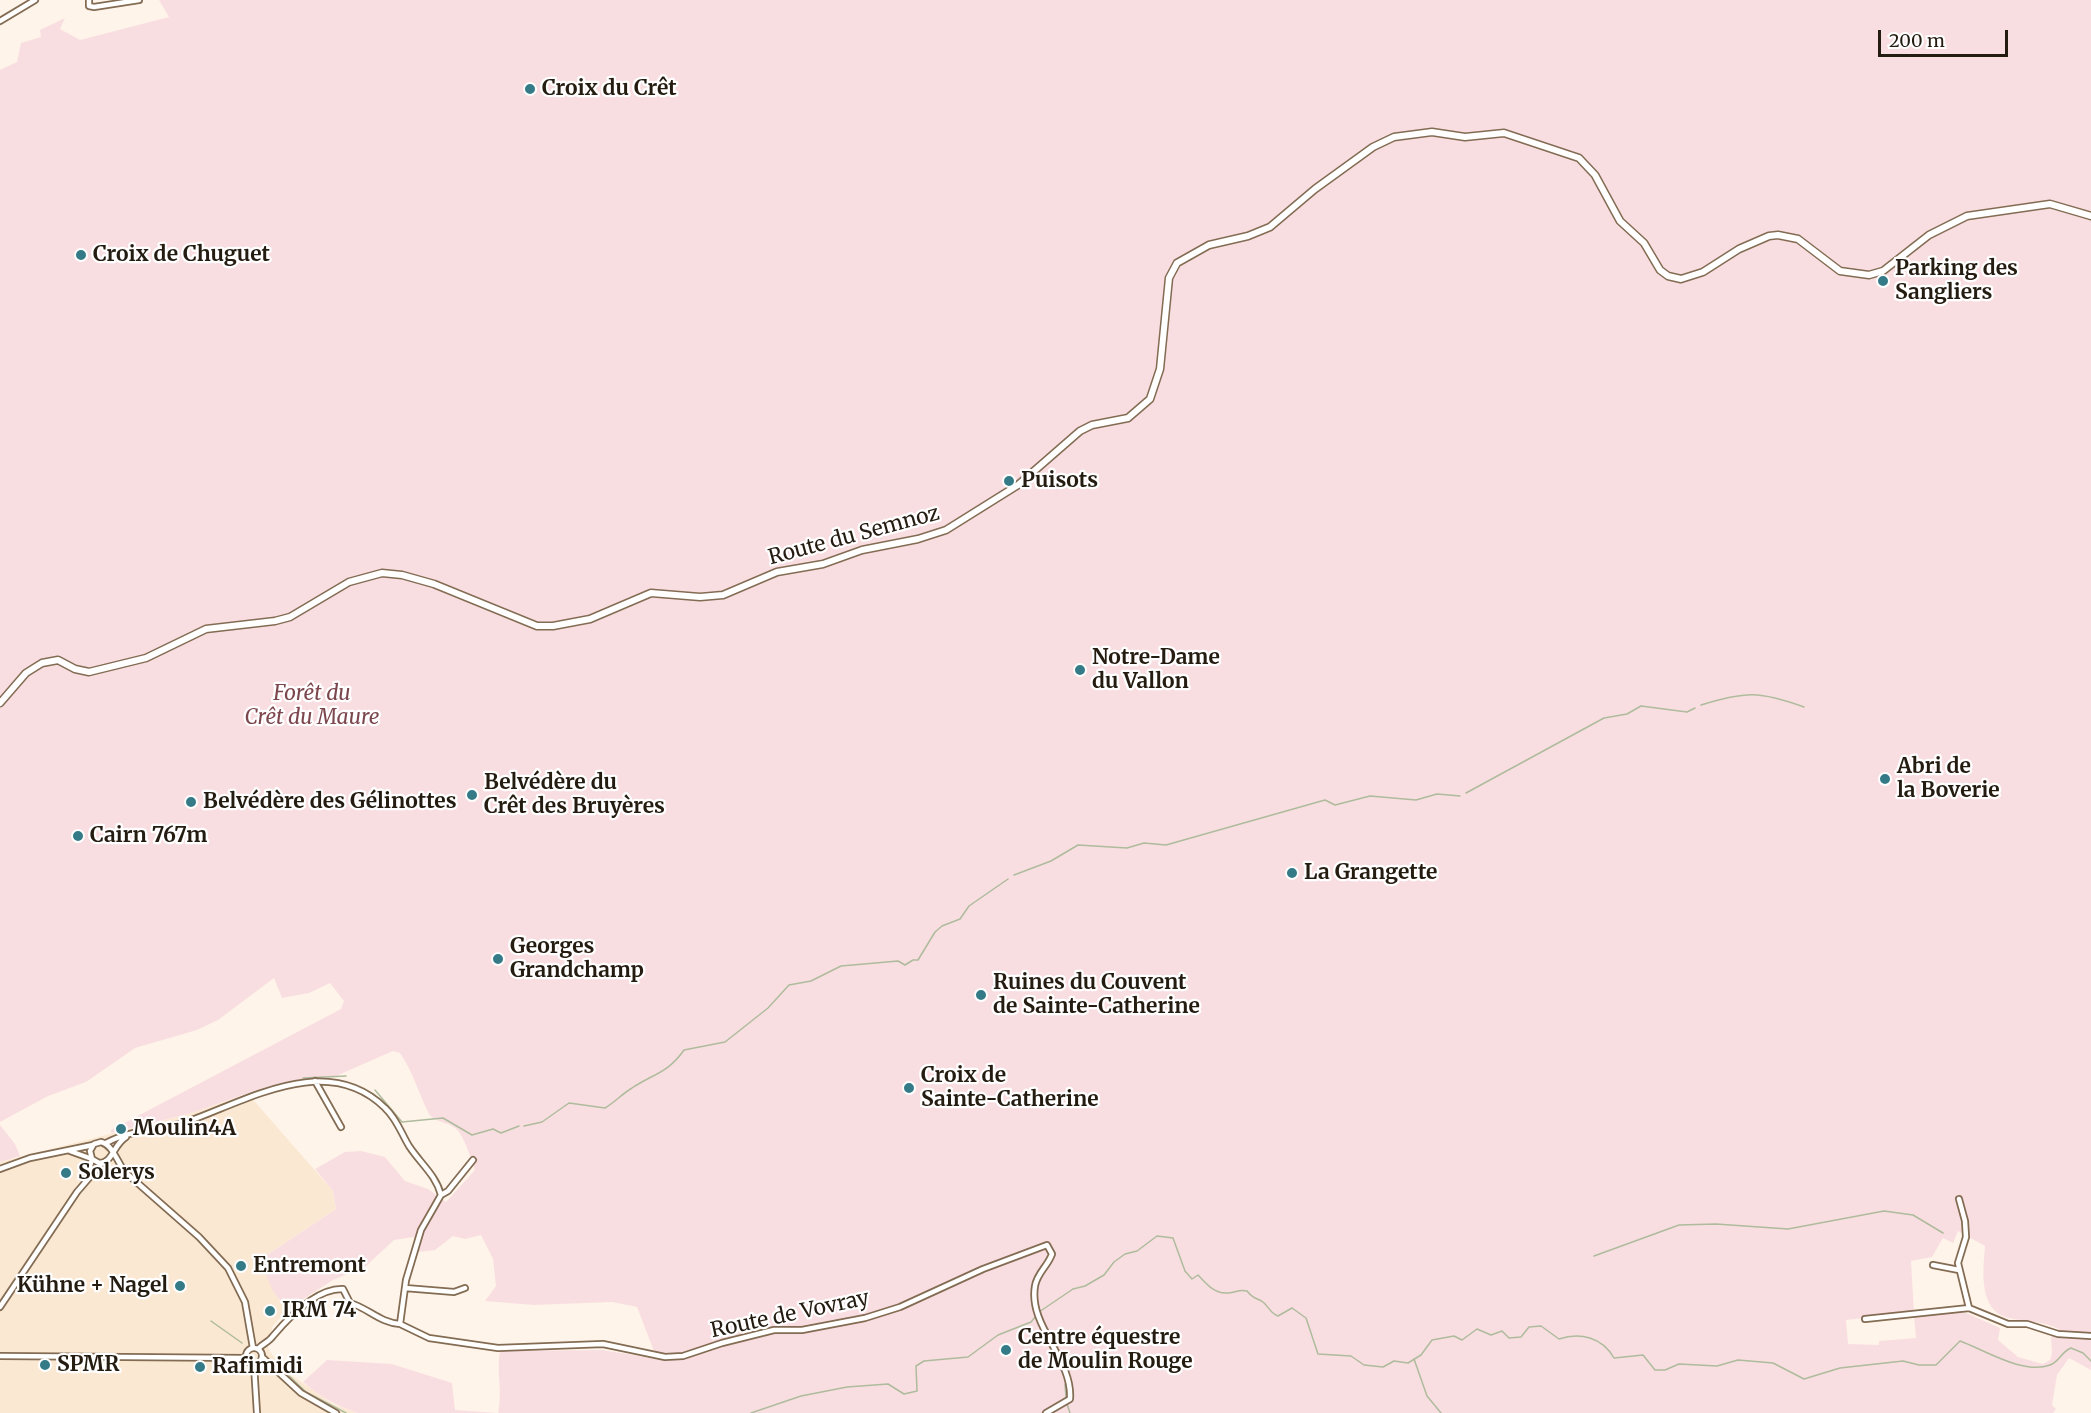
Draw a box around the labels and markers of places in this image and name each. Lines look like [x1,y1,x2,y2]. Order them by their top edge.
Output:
place label: Croix du Crêt [542,76,677,102]
marker: Croix du Crêt [523,82,537,96]
place label: Croix de Chuguet [93,242,270,268]
marker: Croix de Chuguet [74,248,88,262]
place label: Parking des Sangliers [1895,256,2018,306]
marker: Parking des Sangliers [1876,274,1890,288]
place label: Puisots [1021,468,1098,494]
marker: Puisots [1002,474,1016,488]
place label: Notre-Dame du Vallon [1092,645,1220,695]
marker: Notre-Dame du Vallon [1073,663,1087,677]
place label: Abri de la Boverie [1897,754,2000,804]
place label: Belvédère du Crêt des Bruyères [484,770,665,820]
marker: Abri de la Boverie [1878,772,1892,786]
marker: Belvédère du Crêt des Bruyères [465,788,479,802]
place label: Belvédère des Gélinottes [203,789,457,815]
marker: Belvédère des Gélinottes [184,795,198,809]
place label: Cairn 767m [90,823,207,849]
marker: Cairn 767m [71,829,85,843]
place label: La Grangette [1304,860,1437,886]
marker: La Grangette [1285,866,1299,880]
place label: Georges Grandchamp [510,934,644,984]
marker: Georges Grandchamp [491,952,505,966]
place label: Ruines du Couvent de Sainte-Catherine [993,970,1200,1020]
marker: Ruines du Couvent de Sainte-Catherine [974,988,988,1002]
place label: Croix de Sainte-Catherine [921,1063,1099,1113]
marker: Croix de Sainte-Catherine [902,1081,916,1095]
place label: Moulin4A [133,1116,236,1142]
marker: Moulin4A [114,1122,128,1136]
place label: Solerys [78,1160,155,1186]
marker: Solerys [59,1166,73,1180]
place label: Entremont [253,1253,366,1279]
marker: Entremont [234,1259,248,1273]
place label: Kühne + Nagel [17,1273,168,1299]
marker: Kühne + Nagel [173,1279,187,1293]
place label: IRM 74 [282,1298,356,1324]
marker: IRM 74 [263,1304,277,1318]
place label: Centre équestre de Moulin Rouge [1018,1325,1193,1375]
marker: Centre équestre de Moulin Rouge [999,1343,1013,1357]
place label: SPMR [57,1352,119,1378]
place label: Rafimidi [212,1354,303,1380]
marker: SPMR [38,1358,52,1372]
marker: Rafimidi [193,1360,207,1374]

